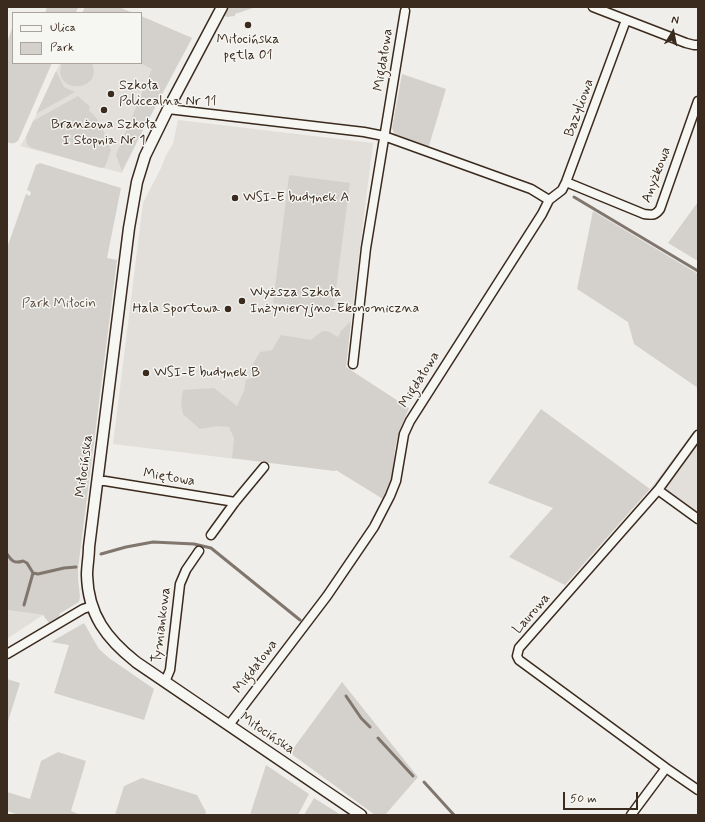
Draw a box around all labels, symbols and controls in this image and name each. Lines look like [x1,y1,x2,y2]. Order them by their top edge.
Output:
legend [12,12,142,64]
north arrow [653,12,693,52]
text: N [670,13,680,28]
text: Ulica [50,20,76,36]
marker: Miłocińska pętla 01 [243,20,253,30]
street label: Migdałowa [371,27,397,93]
place label: Miłocińska pętla 01 [216,32,280,64]
text: Park [50,40,74,56]
street label: Bazyliowa [562,77,598,139]
place label: Szkoła Policealna Nr 11 [119,78,217,110]
marker: Szkoła Policealna Nr 11 [106,89,116,99]
marker: Branżowa Szkoła I Stopnia Nr 1 [99,105,109,115]
place label: Branżowa Szkoła I Stopnia Nr 1 [51,117,157,150]
street label: Anyżkowa [639,144,675,206]
place label: WSI-E budynek A [243,190,349,206]
marker: WSI-E budynek A [230,193,240,203]
place label: Wyższa Szkoła Inżynieryjno-Ekonomiczna [250,285,419,318]
park label: Park Miłocin [22,296,96,312]
marker: Wyższa Szkoła Inżynieryjno-Ekonomiczna [237,296,247,306]
place label: Hala Sportowa [132,301,220,317]
marker: Hala Sportowa [223,304,233,314]
street label: Migdałowa [396,349,444,411]
place label: WSI-E budynek B [154,365,260,381]
marker: WSI-E budynek B [141,368,151,378]
street label: Miłocińska [73,434,97,498]
street label: Miętowa [142,466,196,490]
street label: Tymiankowa [149,586,175,664]
street label: Laurowa [510,590,554,638]
street label: Migdałowa [230,637,282,697]
street label: Miłocińska [236,709,298,759]
scale bar [565,784,640,810]
text: 50 m [570,791,597,807]

